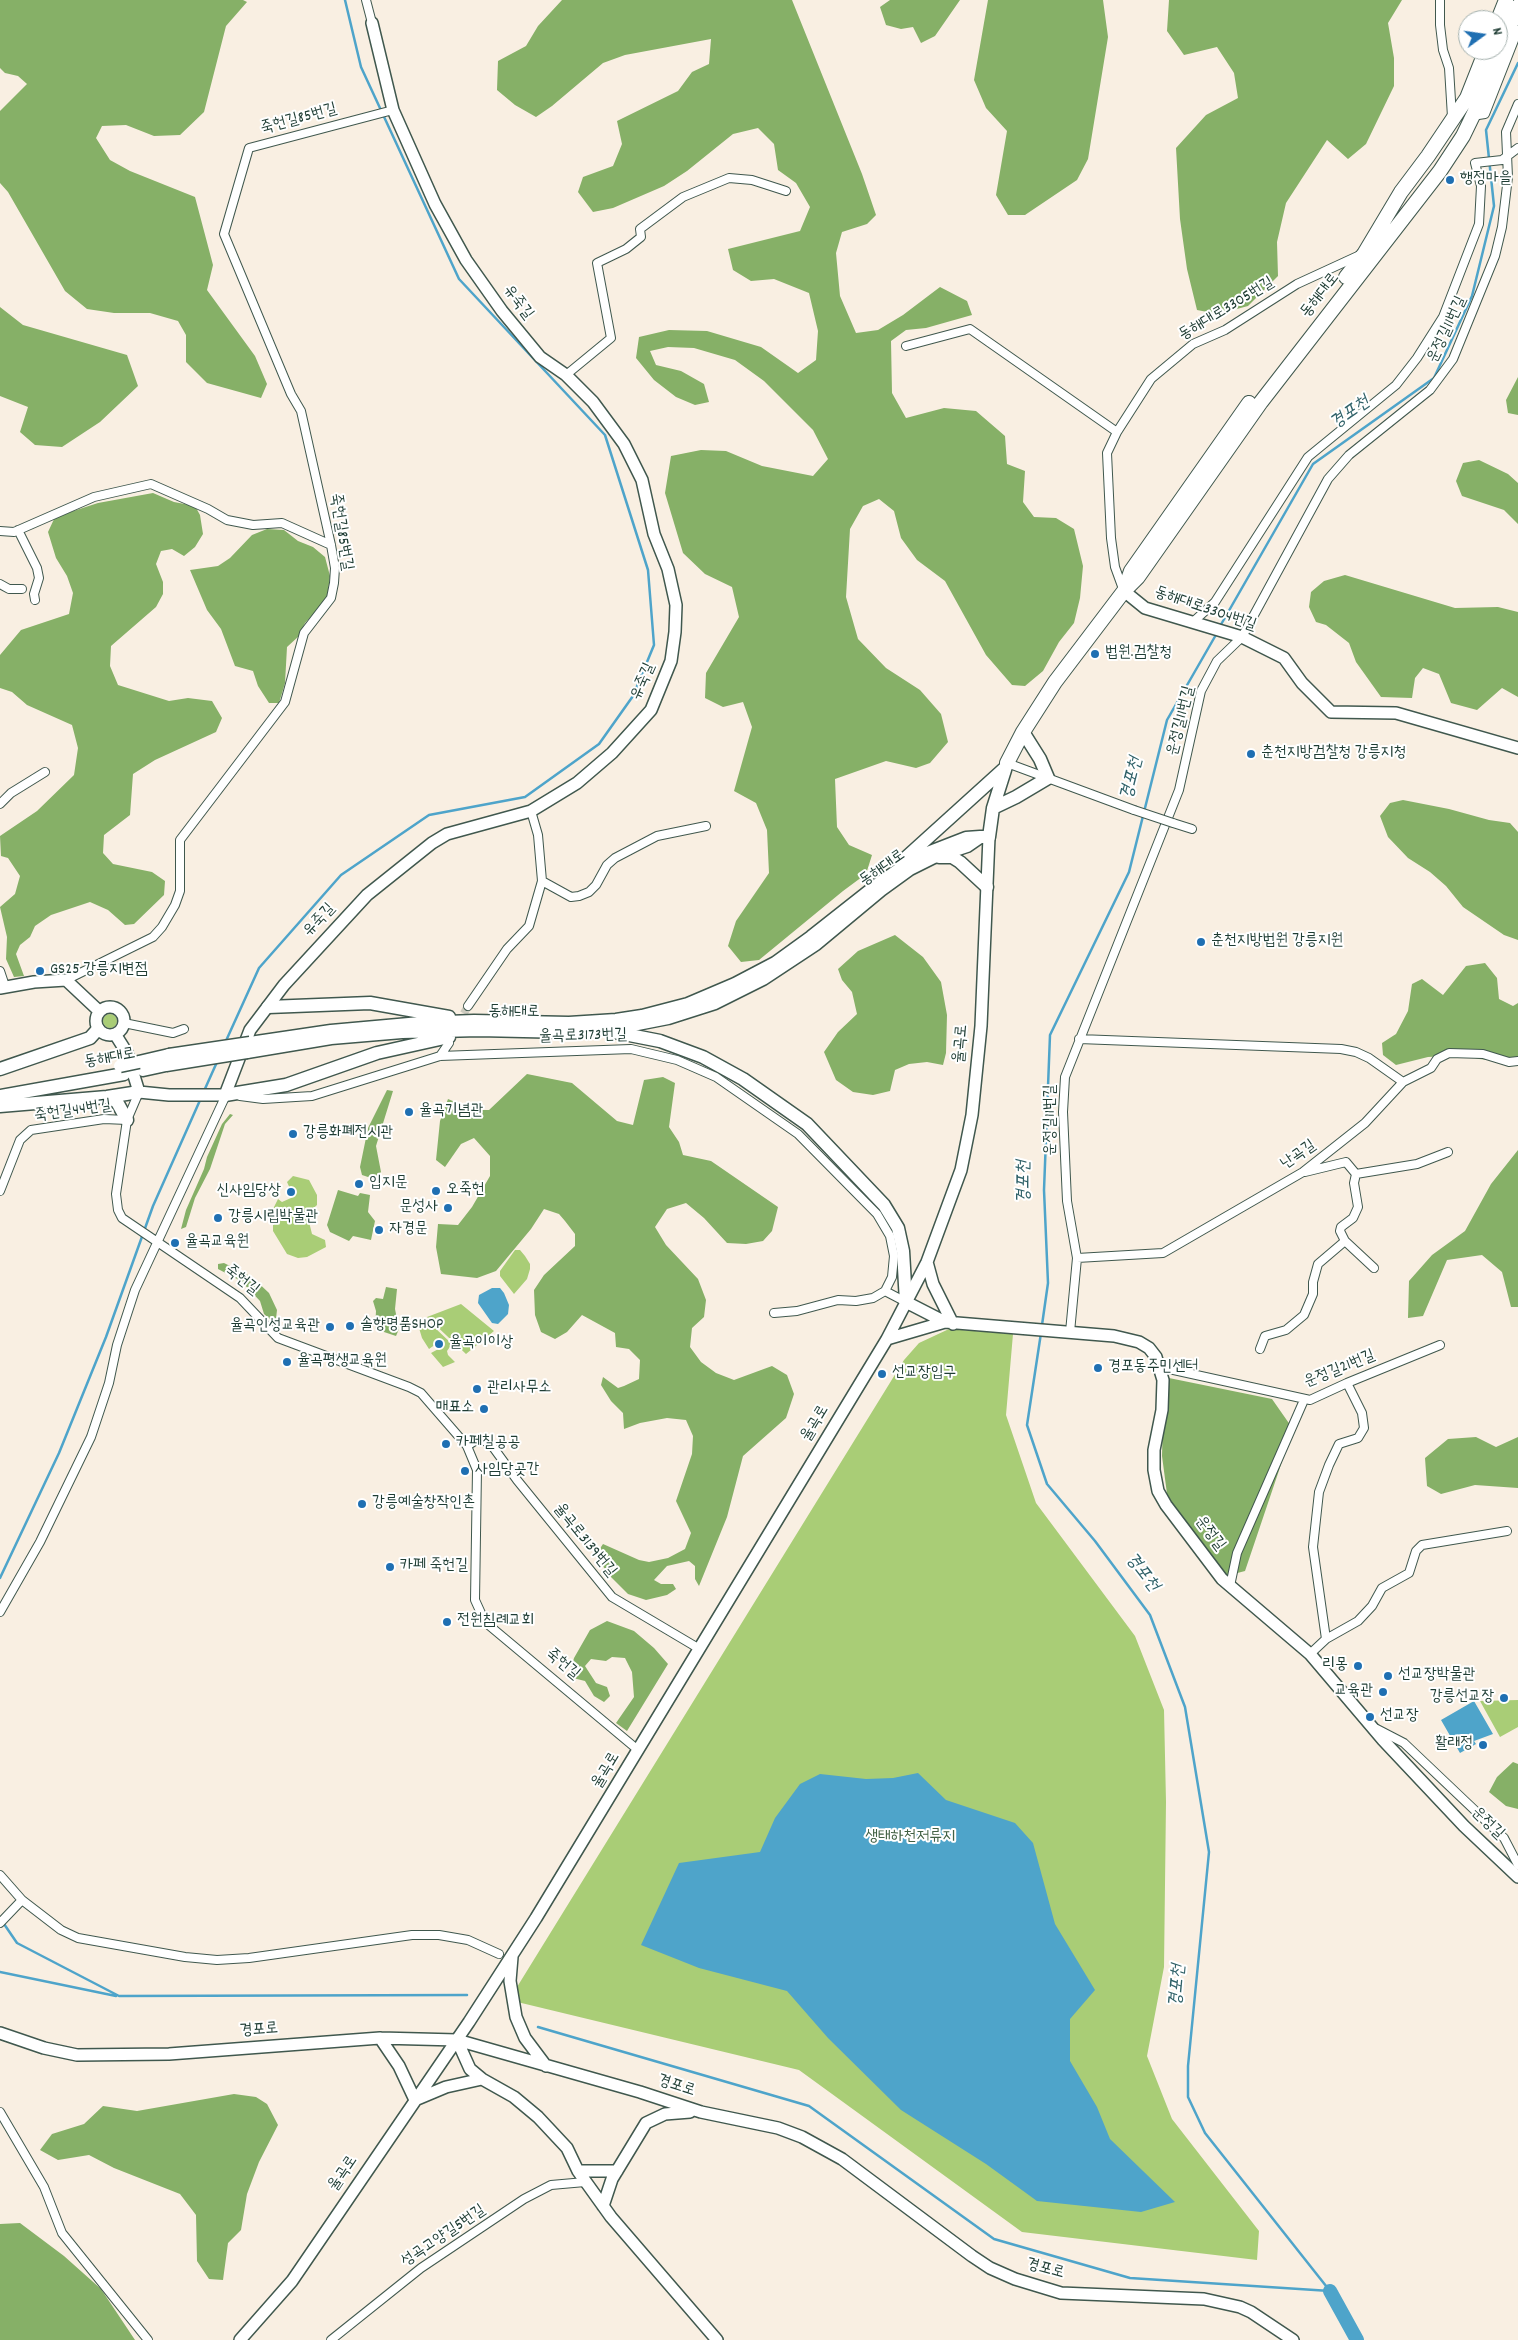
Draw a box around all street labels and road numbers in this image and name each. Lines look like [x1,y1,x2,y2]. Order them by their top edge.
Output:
street label: 죽헌길85번길 [259,101,339,139]
street label: 동해대로 [1298,270,1344,322]
street label: 동해대로3305번길 [1176,274,1278,346]
street label: 유죽길 [498,282,536,324]
street label: 운정길11번길 [1424,294,1472,366]
street label: 죽헌길85번길 [324,492,356,572]
street label: 동해대로3304번길 [1151,584,1259,636]
street label: 유죽길 [627,660,661,704]
street label: 운정길11번길 [1164,684,1200,758]
street label: 동해대로 [856,846,910,892]
street label: 유죽길 [300,900,340,942]
street label: 동해대로 [488,1003,540,1023]
street label: 율곡로 [951,1024,973,1064]
street label: 율곡로3173번길 [539,1027,627,1047]
street label: 동해대로 [83,1045,137,1073]
street label: 운정길11번길 [1042,1084,1062,1156]
street label: 죽헌길44번길 [33,1097,113,1127]
street label: 난곡길 [1278,1137,1320,1175]
street label: 죽헌길 [220,1262,262,1300]
street label: 운정길21번길 [1302,1347,1378,1393]
street label: 율곡로 [798,1403,834,1445]
street label: 율곡로3139번길 [548,1500,620,1582]
street label: 운정길 [1190,1513,1228,1555]
street label: 죽헌길 [541,1645,583,1685]
street label: 율곡로 [589,1750,625,1792]
street label: 운정길 [1466,1804,1508,1844]
street label: 경포로 [239,2020,279,2042]
street label: 경포로 [655,2072,697,2102]
street label: 율곡로 [325,2153,363,2195]
street label: 성곡고양길5번길 [398,2202,490,2272]
street label: 경포로 [1024,2256,1066,2284]

